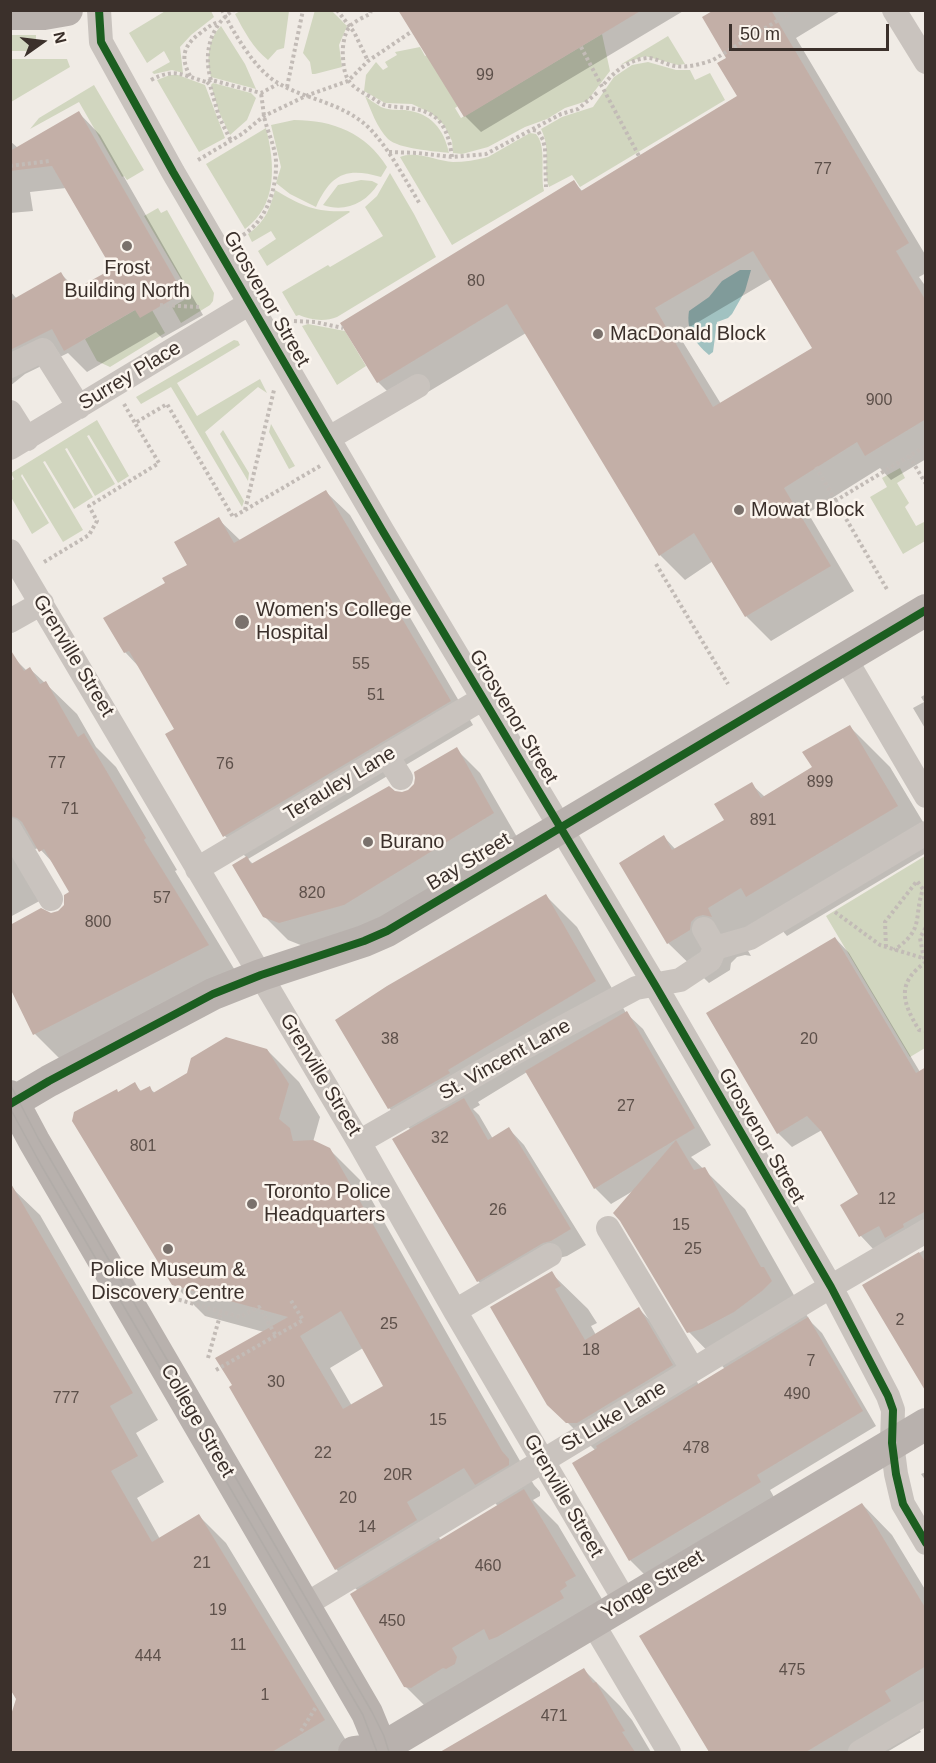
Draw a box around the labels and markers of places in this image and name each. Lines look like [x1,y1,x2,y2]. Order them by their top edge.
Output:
marker: Frost Building North [120,239,134,253]
place label: Frost Building North [64,256,190,303]
place label: MacDonald Block [610,322,766,346]
marker: MacDonald Block [591,327,605,341]
place label: Mowat Block [751,498,864,522]
marker: Mowat Block [732,503,746,517]
place label: Women's College Hospital [256,598,412,645]
marker: Women's College Hospital [233,613,251,631]
place label: Burano [380,830,444,854]
marker: Burano [361,835,375,849]
place label: Toronto Police Headquarters [264,1180,391,1227]
marker: Toronto Police Headquarters [245,1197,259,1211]
marker: Police Museum & Discovery Centre [161,1242,175,1256]
place label: Police Museum & Discovery Centre [90,1258,246,1305]

